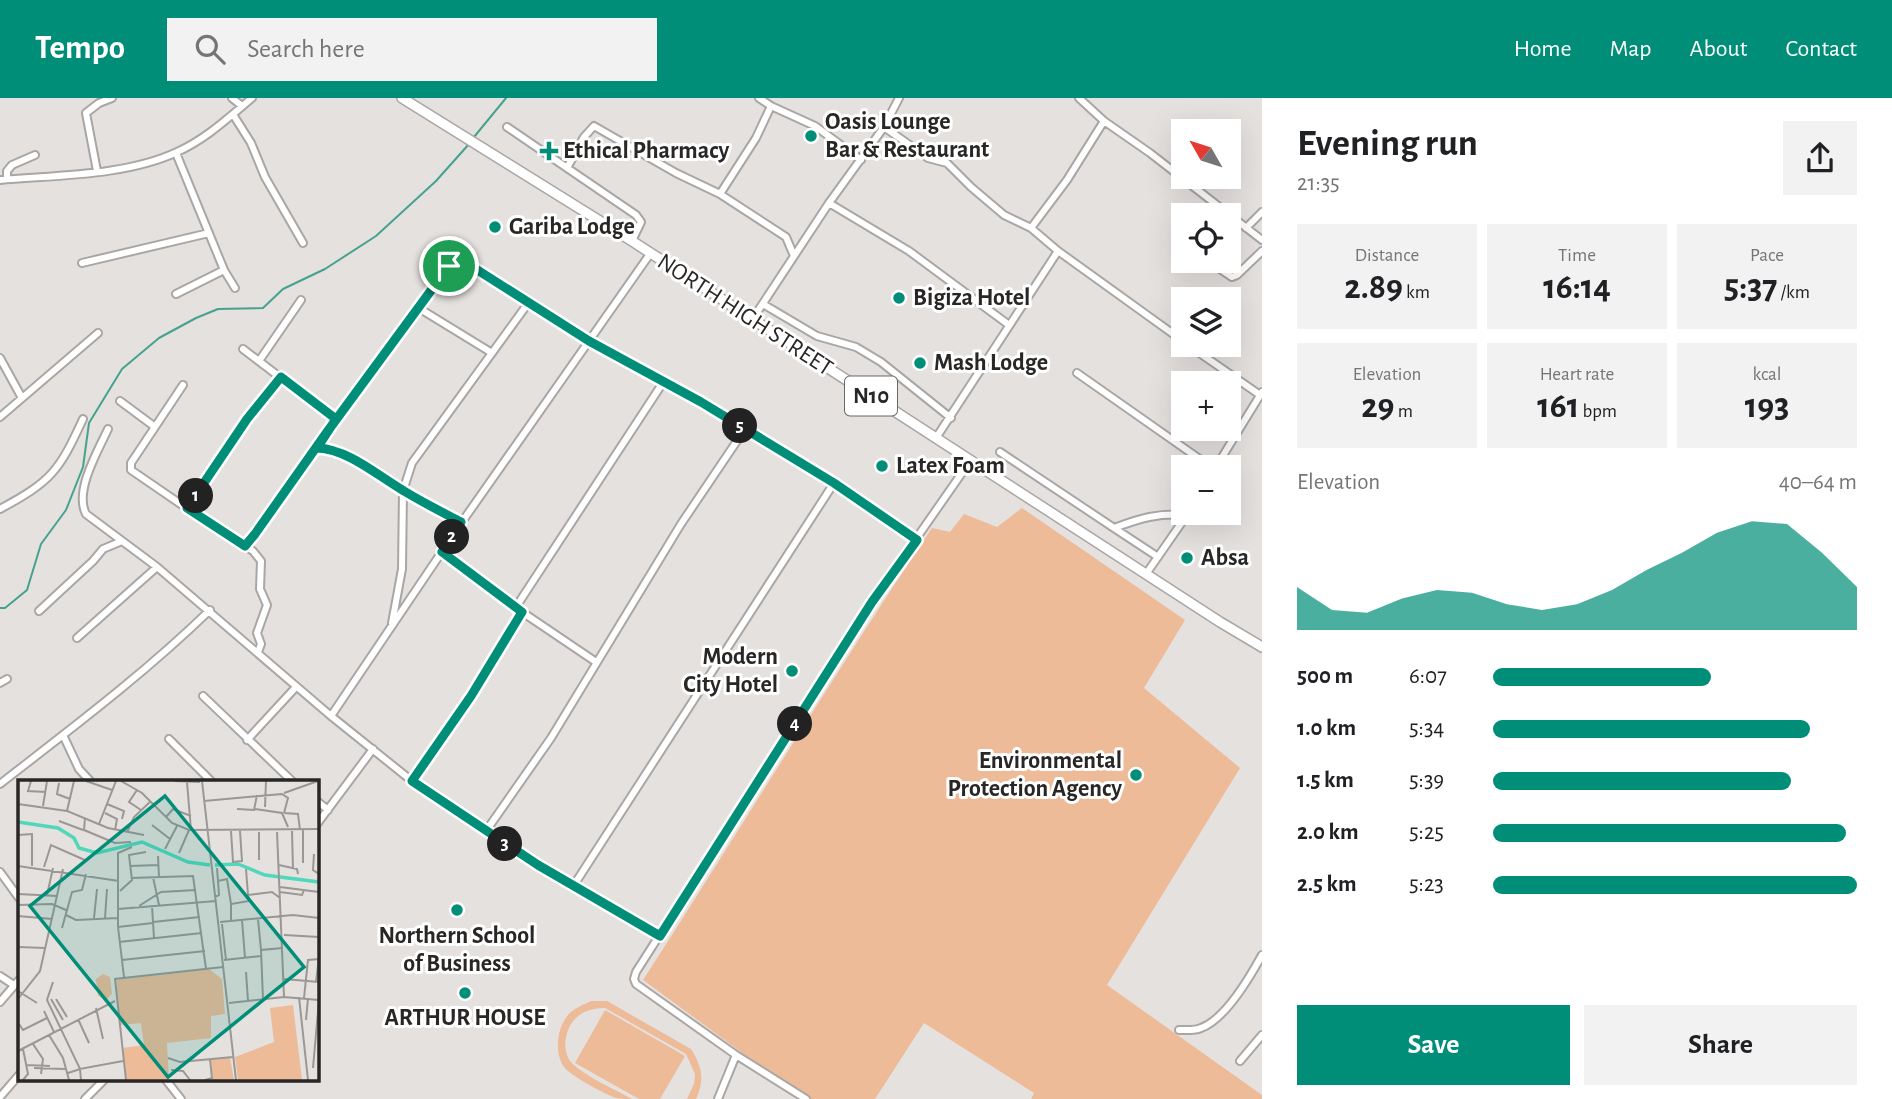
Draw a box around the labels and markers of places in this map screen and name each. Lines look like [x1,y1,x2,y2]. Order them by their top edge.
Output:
place label: Oasis Lounge Bar & Restaurant [825,110,989,162]
marker: Oasis Lounge Bar & Restaurant [803,128,819,144]
place label: Ethical Pharmacy [563,139,729,163]
marker: Ethical Pharmacy [541,143,557,159]
place label: Gariba Lodge [509,215,635,239]
marker: Gariba Lodge [487,219,503,235]
pin [419,236,479,296]
place label: Bigiza Hotel [913,286,1030,310]
marker: Bigiza Hotel [891,290,907,306]
place label: Mash Lodge [934,351,1048,375]
marker: Mash Lodge [912,355,928,371]
pin: 5 [722,408,758,444]
place label: Latex Foam [896,454,1005,478]
marker: Latex Foam [874,458,890,474]
pin: 1 [178,478,214,514]
pin: 2 [434,520,470,555]
place label: Absa [1201,546,1249,570]
marker: Absa [1179,550,1195,566]
place label: Modern City Hotel [683,645,778,697]
marker: Modern City Hotel [784,663,800,679]
pin: 4 [778,706,812,742]
place label: Environmental Protection Agency [947,749,1122,801]
marker: Environmental Protection Agency [1128,767,1144,783]
pin: 3 [488,826,522,862]
marker: Northern School of Business [449,902,465,918]
place label: Northern School of Business [379,924,535,976]
marker: ARTHUR HOUSE [457,985,473,1001]
place label: ARTHUR HOUSE [384,1006,546,1030]

